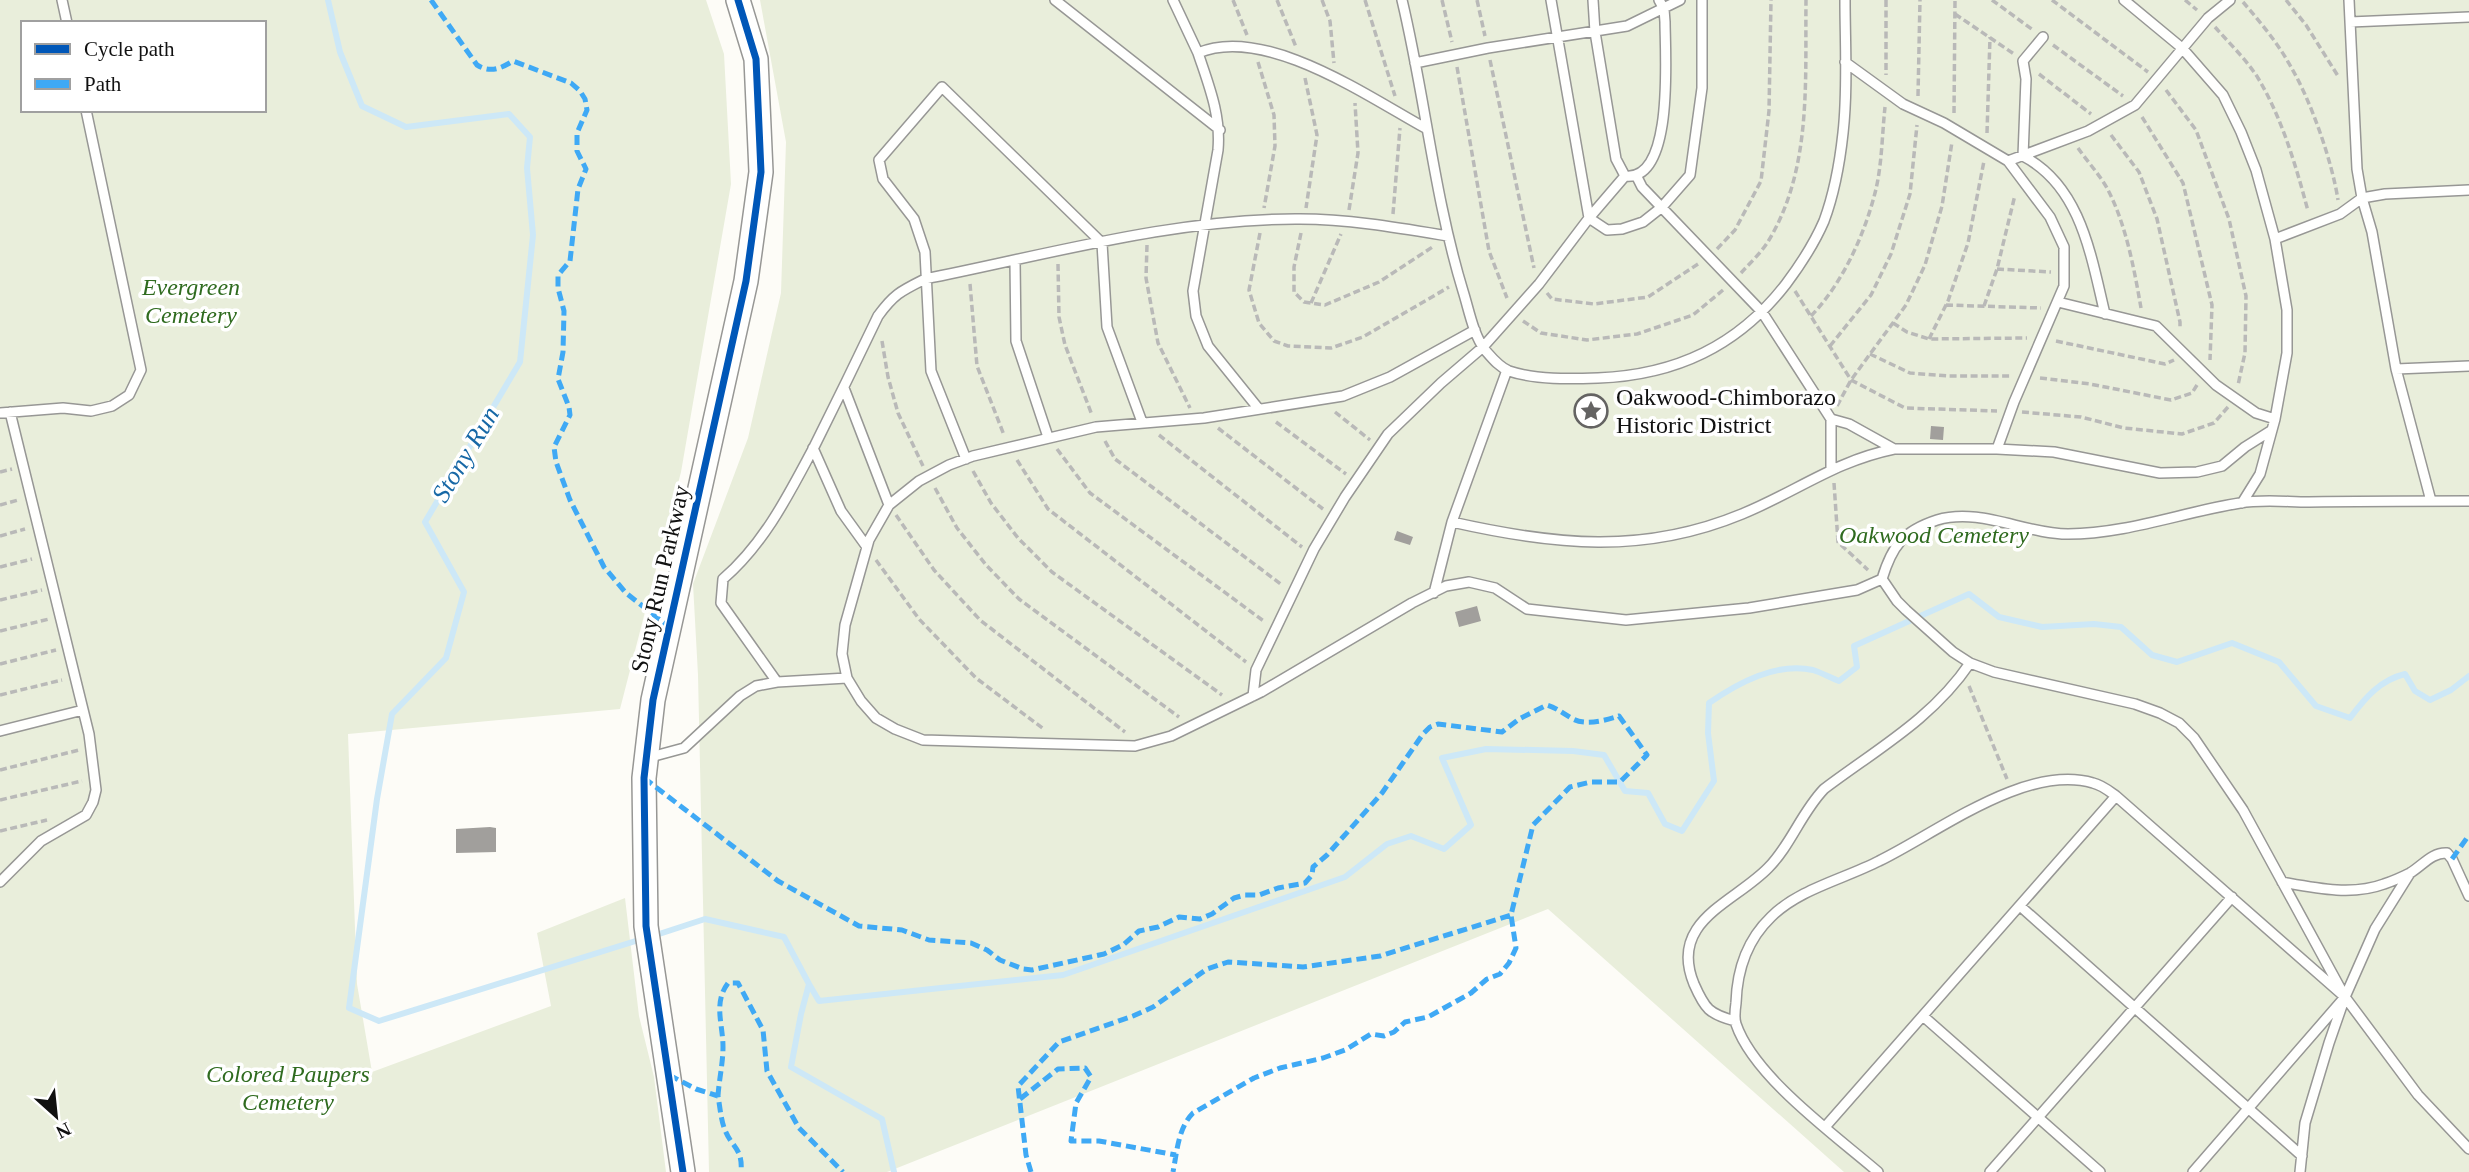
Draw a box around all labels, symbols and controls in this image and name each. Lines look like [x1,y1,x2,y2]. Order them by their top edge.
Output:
legend [21,21,266,112]
text: Cycle path [84,37,175,61]
text: Path [84,72,122,96]
park label: Evergreen Cemetery [141,274,240,328]
place label: Oakwood-Chimborazo Historic District [1616,384,1836,438]
place icon: Oakwood-Chimborazo Historic District [1572,392,1610,430]
water label: Stony Run [426,401,505,507]
street label: Stony Run Parkway [626,483,694,675]
park label: Oakwood Cemetery [1839,522,2029,548]
park label: Colored Paupers Cemetery [206,1061,370,1115]
north arrow [21,1081,91,1151]
text: N [52,1118,74,1143]

